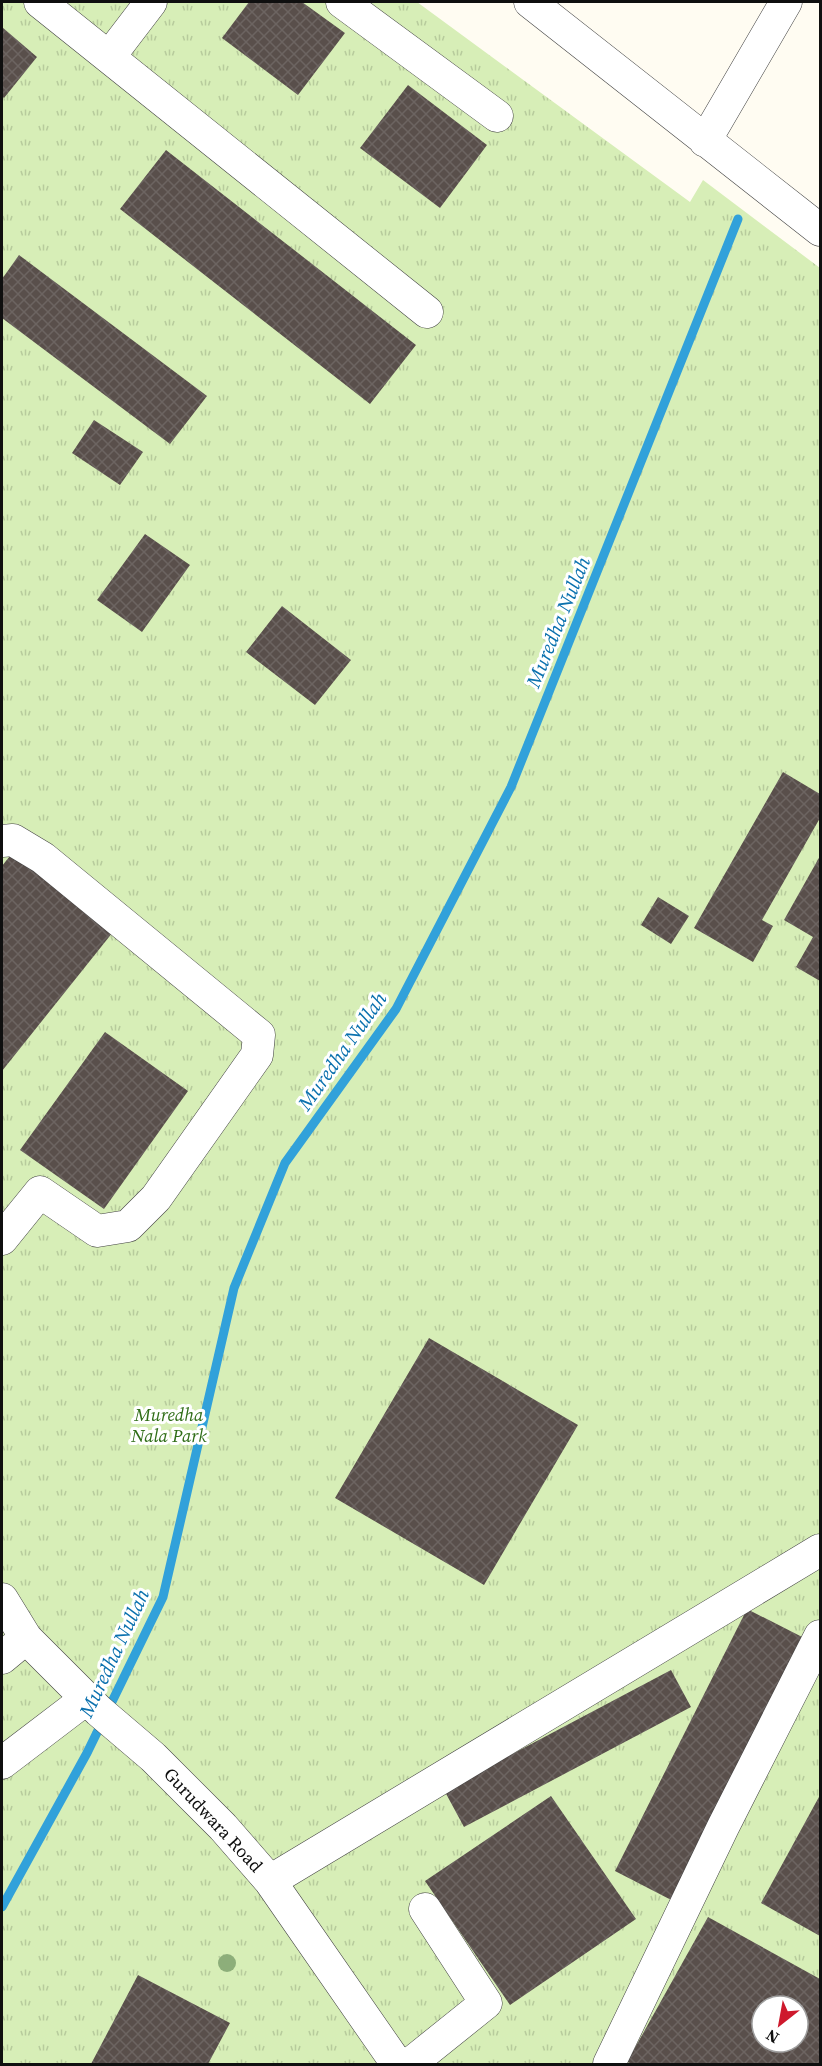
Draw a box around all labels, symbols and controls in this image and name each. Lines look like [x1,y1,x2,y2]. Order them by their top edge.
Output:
water label: Muredha Nullah [519,552,597,692]
water label: Muredha Nullah [290,986,393,1117]
park label: Muredha Nala Park [130,1402,207,1448]
water label: Muredha Nullah [72,1584,156,1723]
street label: Gurudwara Road [158,1762,268,1877]
north arrow [750,1994,810,2054]
text: N [761,2024,783,2049]

